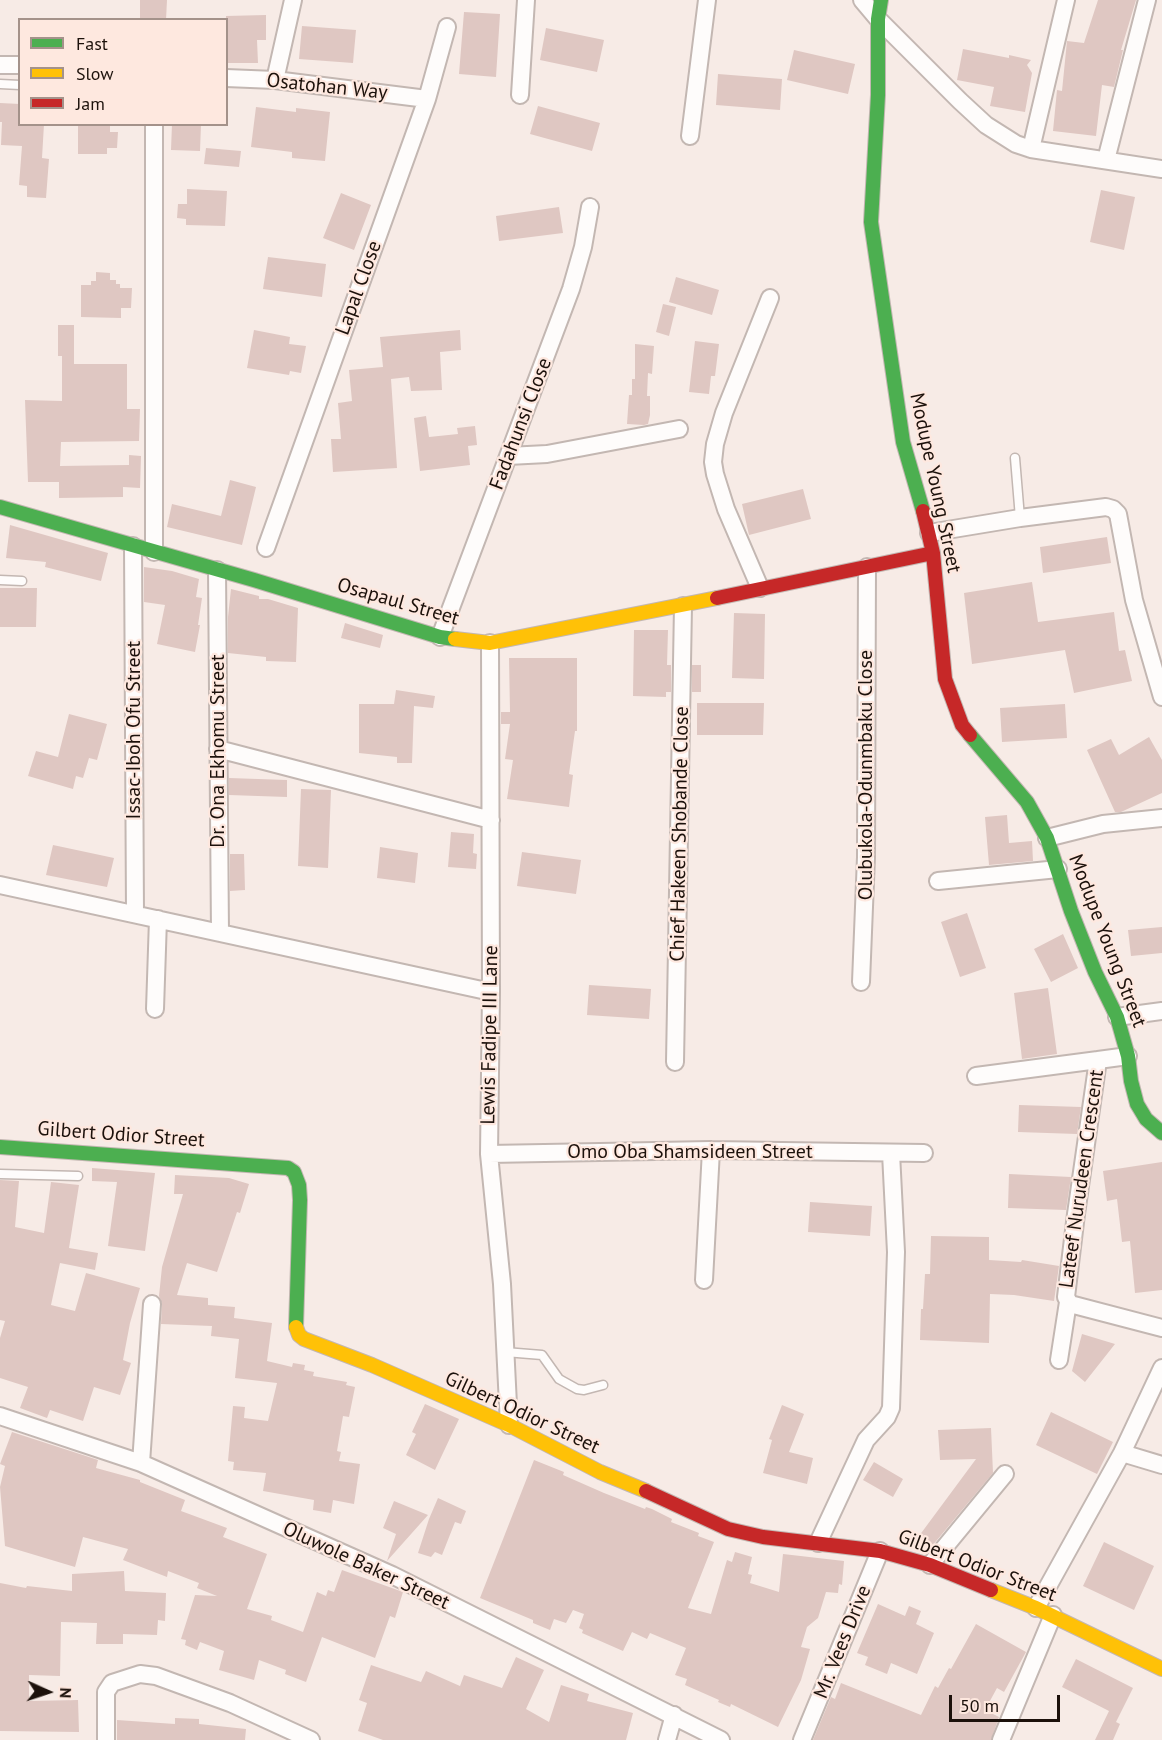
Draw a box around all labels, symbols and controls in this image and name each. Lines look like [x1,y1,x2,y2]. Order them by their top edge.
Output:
legend [18,18,228,126]
text: Fast [76,32,108,55]
text: Slow [76,62,114,85]
street label: Osatohan Way [265,69,389,105]
text: Jam [76,92,105,115]
street label: Lapal Close [331,238,387,338]
street label: Fadahunsi Close [485,355,557,493]
street label: Modupe Young Street [904,391,966,575]
street label: Osapaul Street [334,573,462,631]
street label: Issac-Iboh Ofu Street [122,641,146,819]
street label: Olubukola-Odunmbaku Close [854,650,878,900]
street label: Dr. Ona Ekhomu Street [206,654,230,848]
street label: Chief Hakeen Shobande Close [666,706,694,962]
street label: Modupe Young Street [1063,851,1151,1031]
street label: Lewis Fadipe III Lane [476,945,504,1125]
street label: Lateef Nurudeen Crescent [1055,1068,1109,1290]
street label: Gilbert Odior Street [37,1117,205,1153]
street label: Omo Oba Shamsideen Street [567,1140,813,1164]
street label: Gilbert Odior Street [441,1367,603,1459]
street label: Oluwole Baker Street [279,1517,453,1615]
street label: Gilbert Odior Street [894,1525,1060,1607]
street label: Mr. Vees Drive [809,1582,877,1702]
north arrow [18,1662,78,1722]
scale bar [952,1683,1063,1721]
text: N [56,1687,76,1699]
text: 50 m [960,1694,999,1717]

